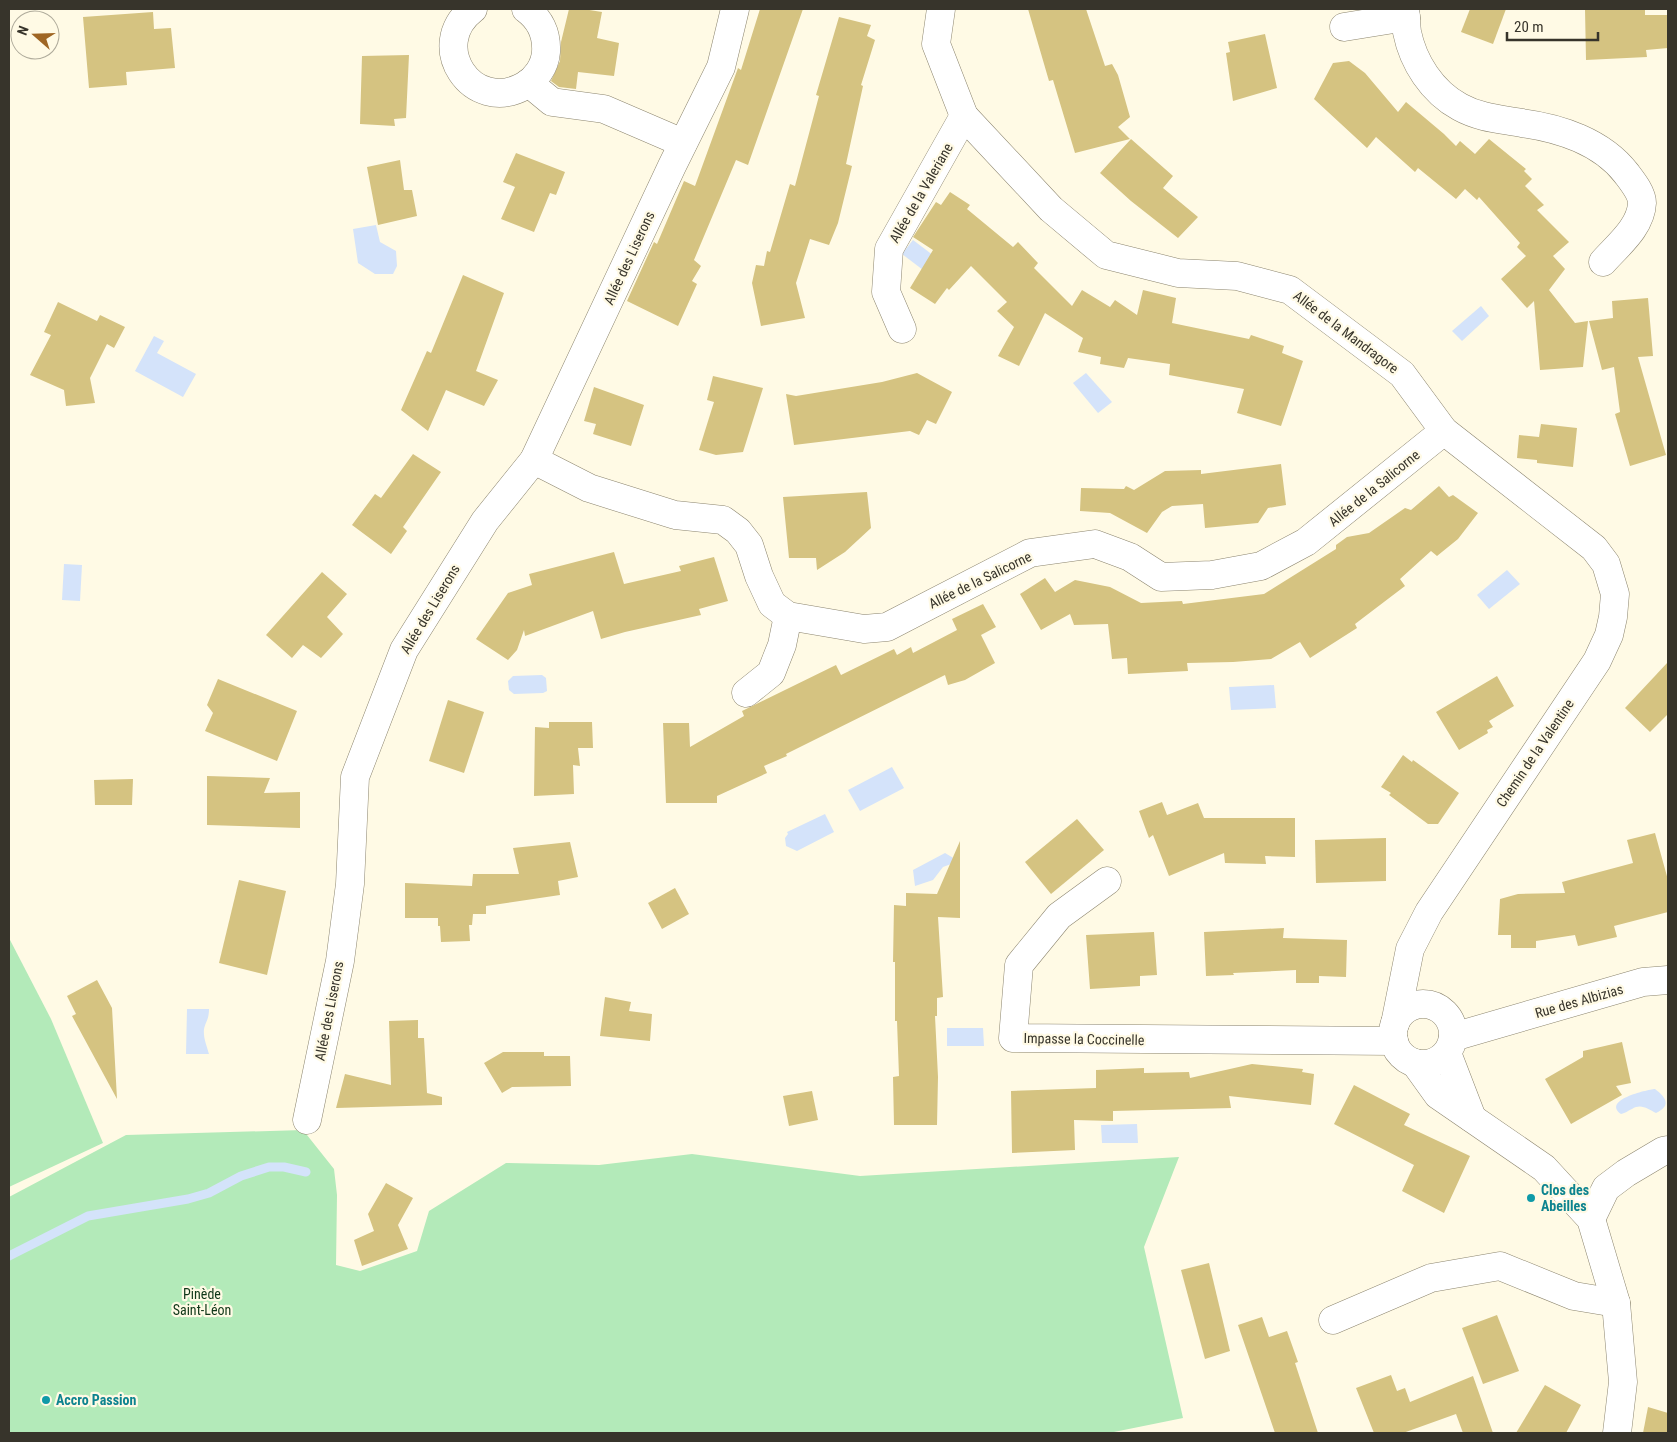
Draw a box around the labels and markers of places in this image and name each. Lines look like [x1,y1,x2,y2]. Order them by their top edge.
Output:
place label: Clos des Abeilles [1541,1182,1589,1214]
marker: Clos des Abeilles [1525,1192,1537,1204]
place label: Accro Passion [56,1392,137,1408]
marker: Accro Passion [40,1394,52,1406]

